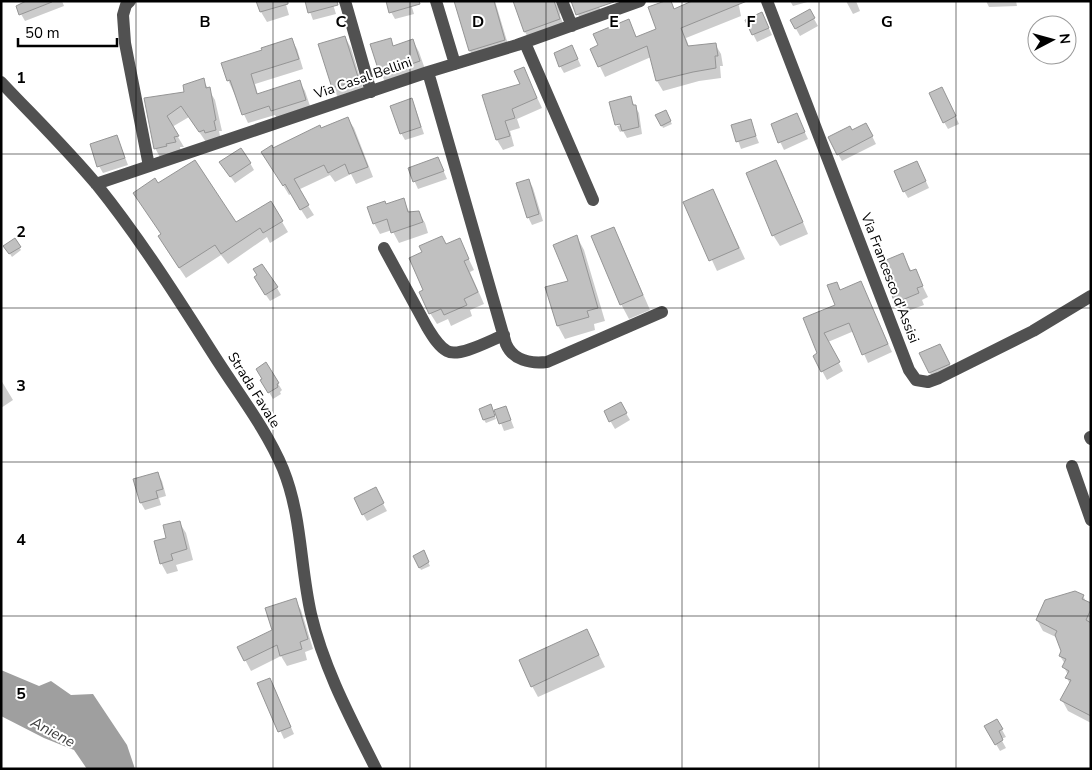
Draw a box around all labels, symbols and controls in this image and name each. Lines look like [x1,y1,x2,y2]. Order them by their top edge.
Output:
text: B [199,11,211,33]
text: C [336,11,347,33]
text: D [472,11,484,33]
text: E [609,11,619,33]
text: F [747,11,756,33]
text: G [881,11,893,33]
scale bar [18,15,116,47]
north arrow [1027,15,1077,65]
text: 50 m [25,23,60,43]
text: N [1054,32,1074,45]
street label: Via Casal Bellini [311,52,414,104]
text: 1 [16,67,26,89]
street label: Via Francesco d'Assisi [856,209,924,346]
text: 2 [16,221,26,243]
street label: Strada Favale [223,349,285,431]
text: 3 [16,375,26,397]
text: 4 [16,529,26,551]
text: 5 [16,683,26,705]
water label: Aniene [26,712,79,752]

